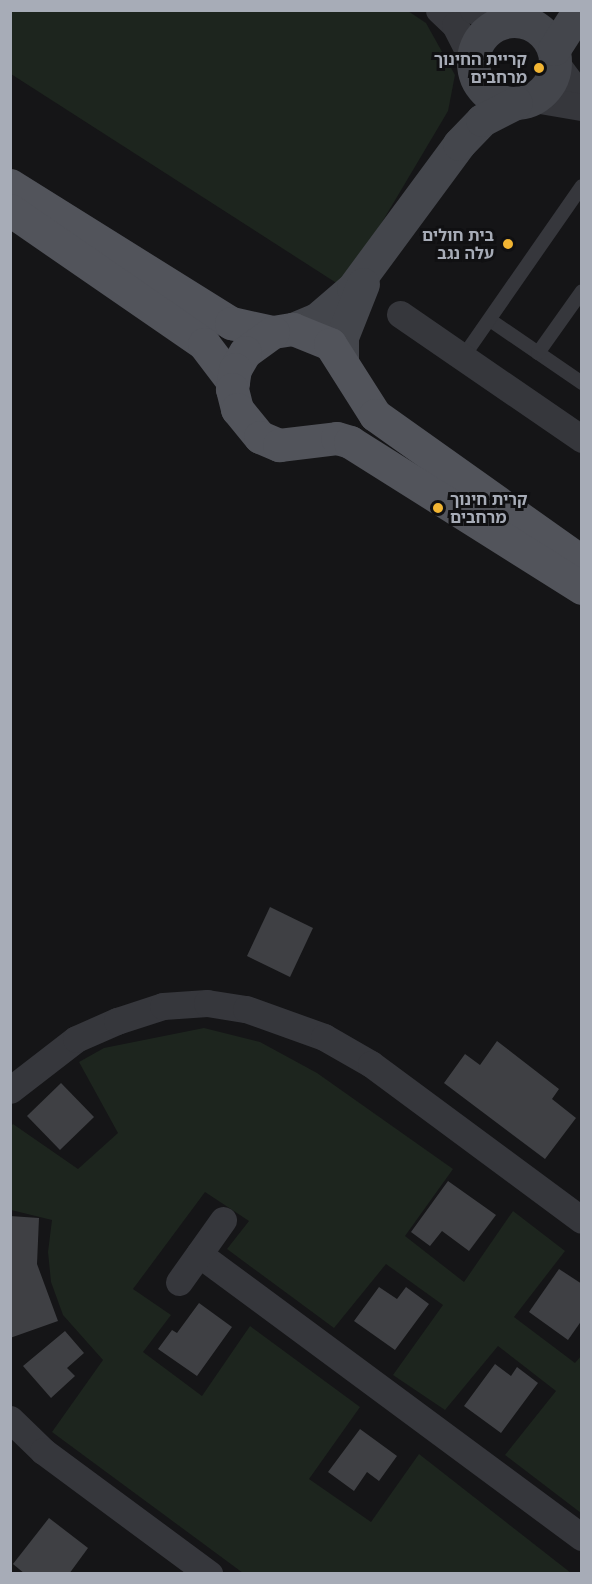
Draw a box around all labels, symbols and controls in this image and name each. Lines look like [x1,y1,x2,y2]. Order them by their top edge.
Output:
place label: קריית החינוך מרחבים [434,49,527,87]
marker: קריית החינוך מרחבים [532,61,546,75]
place label: בית חולים עלה נגב [422,225,494,263]
marker: בית חולים עלה נגב [499,235,517,253]
place label: קרית חינוך מרחבים [450,489,527,527]
marker: קרית חינוך מרחבים [431,501,445,515]

